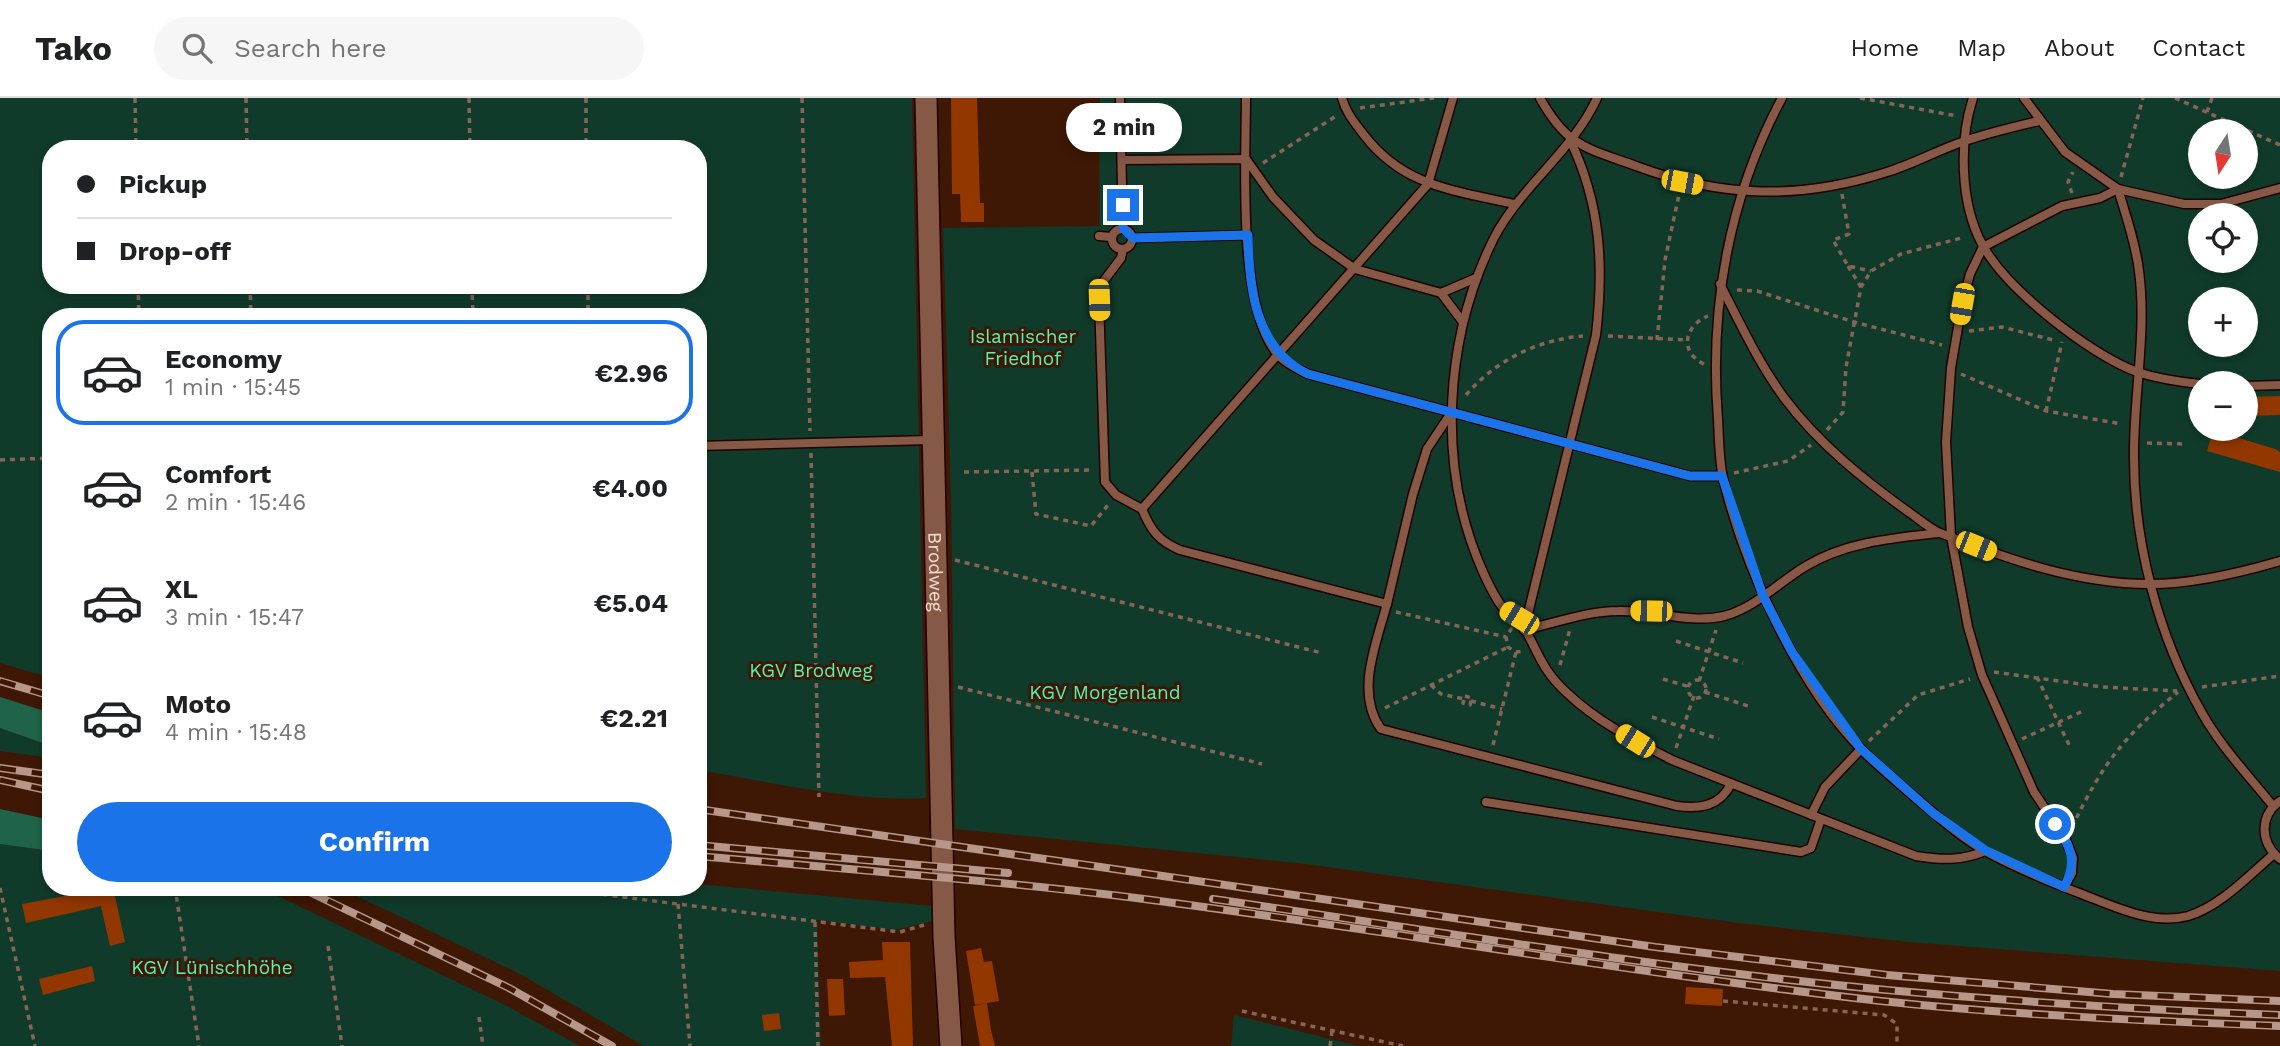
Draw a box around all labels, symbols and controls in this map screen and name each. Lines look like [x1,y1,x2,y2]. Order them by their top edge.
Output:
search box [154,17,644,80]
text: Tako [35,29,112,68]
icon: search [178,29,216,67]
text: Search here [234,33,387,63]
text: Home [1851,34,1919,62]
text: Map [1957,34,2006,62]
text: About [2044,34,2114,62]
text: Contact [2152,34,2245,62]
callout: 2 min [1065,104,1181,153]
text: 2 min [1093,114,1155,141]
north arrow [2188,119,2258,189]
map controls [2188,119,2258,441]
car [1660,168,1705,196]
text: Pickup [119,169,207,199]
route end [1107,189,1139,221]
button: locate [2188,203,2258,273]
text: Drop-off [119,236,231,266]
car [1088,279,1111,321]
car [1949,281,1976,327]
button: + [2188,287,2258,357]
park label: Islamischer Friedhof [970,325,1076,370]
icon: car [81,341,144,404]
text: Economy [165,344,282,374]
text: €2.96 [595,358,668,388]
button: − [2188,371,2258,441]
text: 1 min · 15:45 [165,374,301,401]
icon: car [81,456,144,519]
text: Comfort [165,459,271,489]
text: €4.00 [592,473,668,503]
text: 2 min · 15:46 [165,489,306,516]
car [1953,528,2000,564]
street label: Brodweg [923,532,948,613]
icon: car [81,571,144,634]
text: XL [165,574,198,604]
text: €5.04 [594,588,668,618]
car [1496,598,1543,638]
car [1630,600,1673,622]
text: 3 min · 15:47 [165,604,304,631]
park label: KGV Brodweg [749,659,874,682]
park label: KGV Morgenland [1029,681,1181,704]
icon: car [81,686,144,749]
text: Moto [165,689,231,719]
text: €2.21 [600,703,668,733]
text: 4 min · 15:48 [165,719,307,746]
car [1612,721,1659,761]
button: Confirm [77,802,672,882]
route start [2039,808,2071,840]
park label: KGV Lünischhöhe [131,956,293,979]

